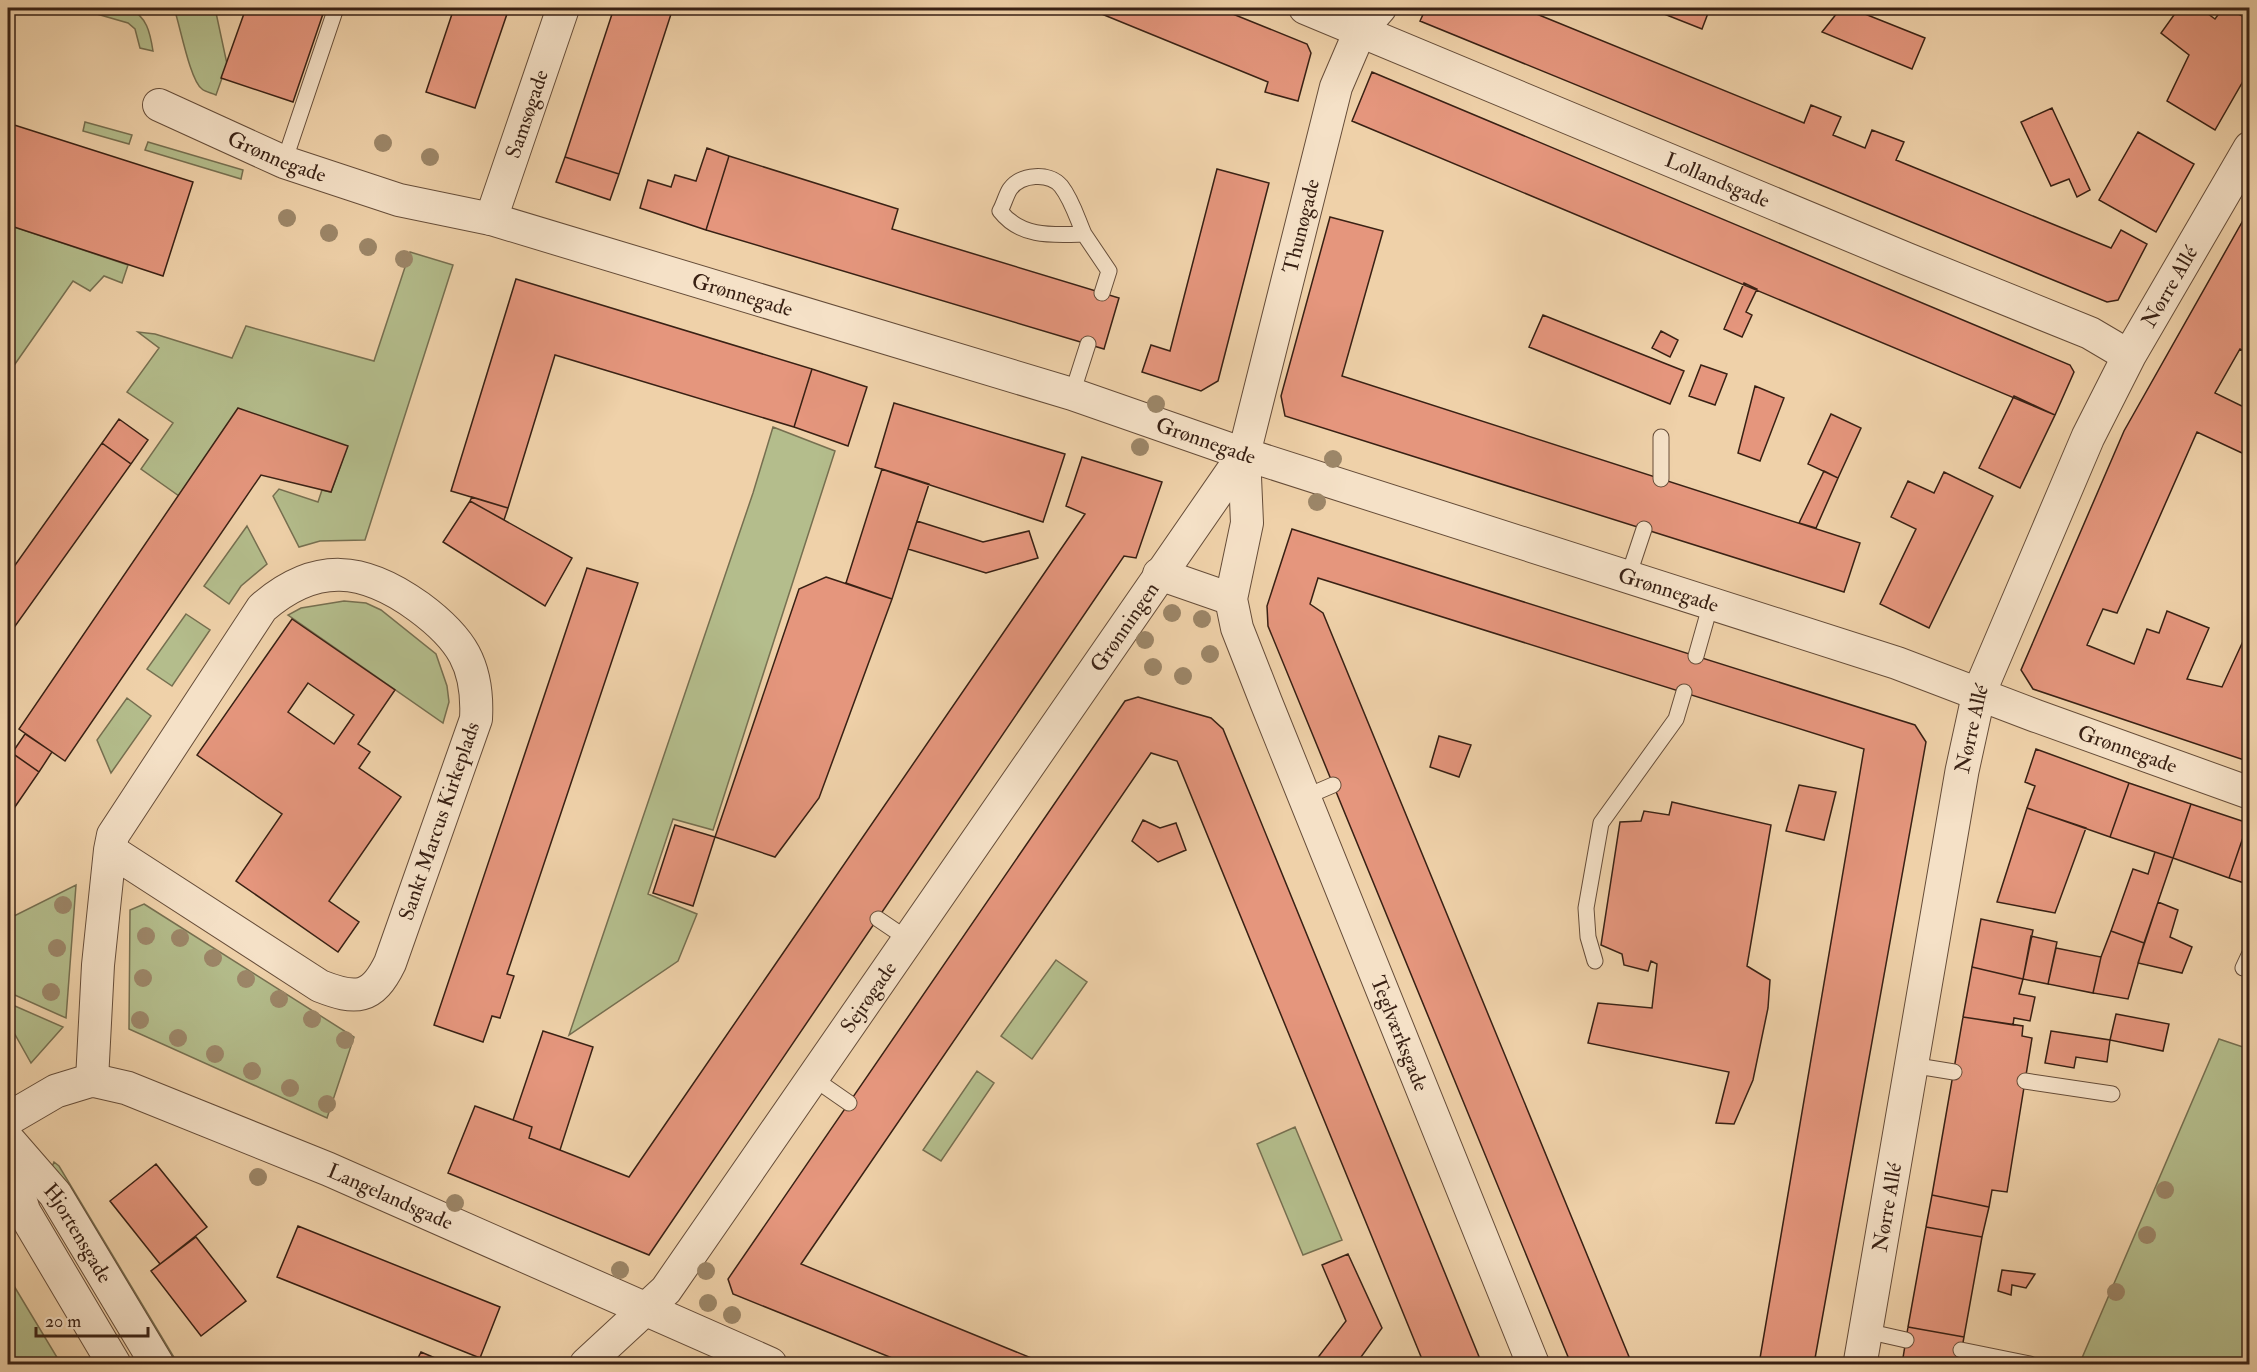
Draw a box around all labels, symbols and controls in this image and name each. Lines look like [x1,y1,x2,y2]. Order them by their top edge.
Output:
street label: Samsøgade [500,66,555,162]
street label: Grønnegade [223,125,330,189]
street label: Lollandsgade [1661,147,1774,214]
street label: Thunøgade [1277,176,1326,276]
street label: Nørre Allé [2136,241,2204,332]
street label: Grønnegade [689,267,796,323]
street label: Grønnegade [1152,411,1259,471]
street label: Grønnegade [1615,562,1722,619]
street label: Grønningen [1084,577,1165,678]
street label: Nørre Allé [1949,680,1995,776]
street label: Sankt Marcus Kirkeplads [393,718,486,924]
street label: Grønnegade [2074,719,2181,780]
street label: Sejrøgade [835,956,903,1039]
street label: Teglværksgade [1364,972,1435,1095]
street label: Langelandsgade [323,1158,457,1237]
street label: Nørre Allé [1867,1161,1908,1254]
street label: Hjortensgade [38,1178,118,1288]
scale bar [36,1300,148,1338]
text: 20 m [45,1310,81,1333]

